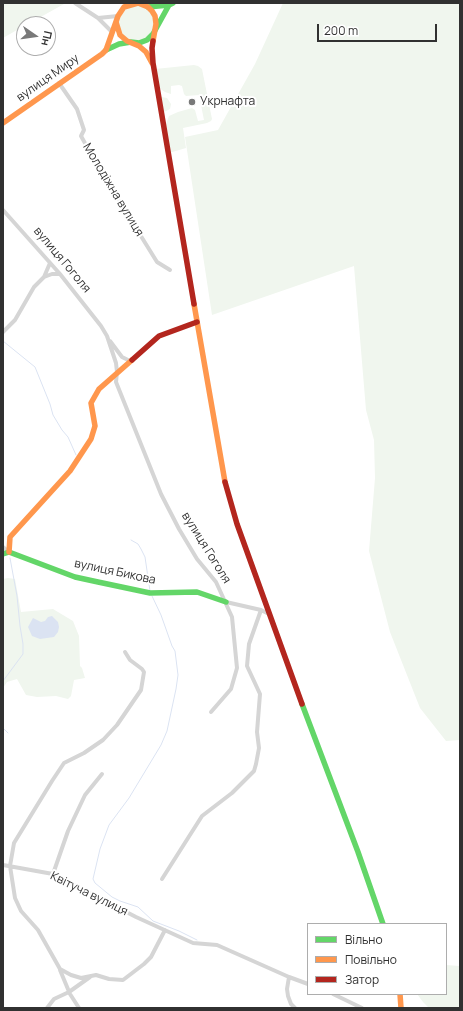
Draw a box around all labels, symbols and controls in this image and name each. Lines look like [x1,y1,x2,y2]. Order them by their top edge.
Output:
north arrow [16,16,56,56]
scale bar [319,16,439,42]
text: 200 m [324,22,358,39]
text: Пн [38,30,56,47]
street label: вулиця Миру [14,51,82,105]
place label: Укрнафта [200,95,255,109]
marker: Укрнафта [187,97,197,107]
street label: Молодіжна вулиця [80,141,146,239]
street label: вулиця Гоголя [30,224,94,296]
street label: вулиця Гоголя [178,510,234,586]
street label: вулиця Бикова [73,556,157,588]
street label: Квітуча вулиця [48,869,130,919]
legend [307,923,447,995]
text: Вільно [345,931,383,948]
text: Повільно [345,951,397,968]
text: Затор [345,971,379,988]

